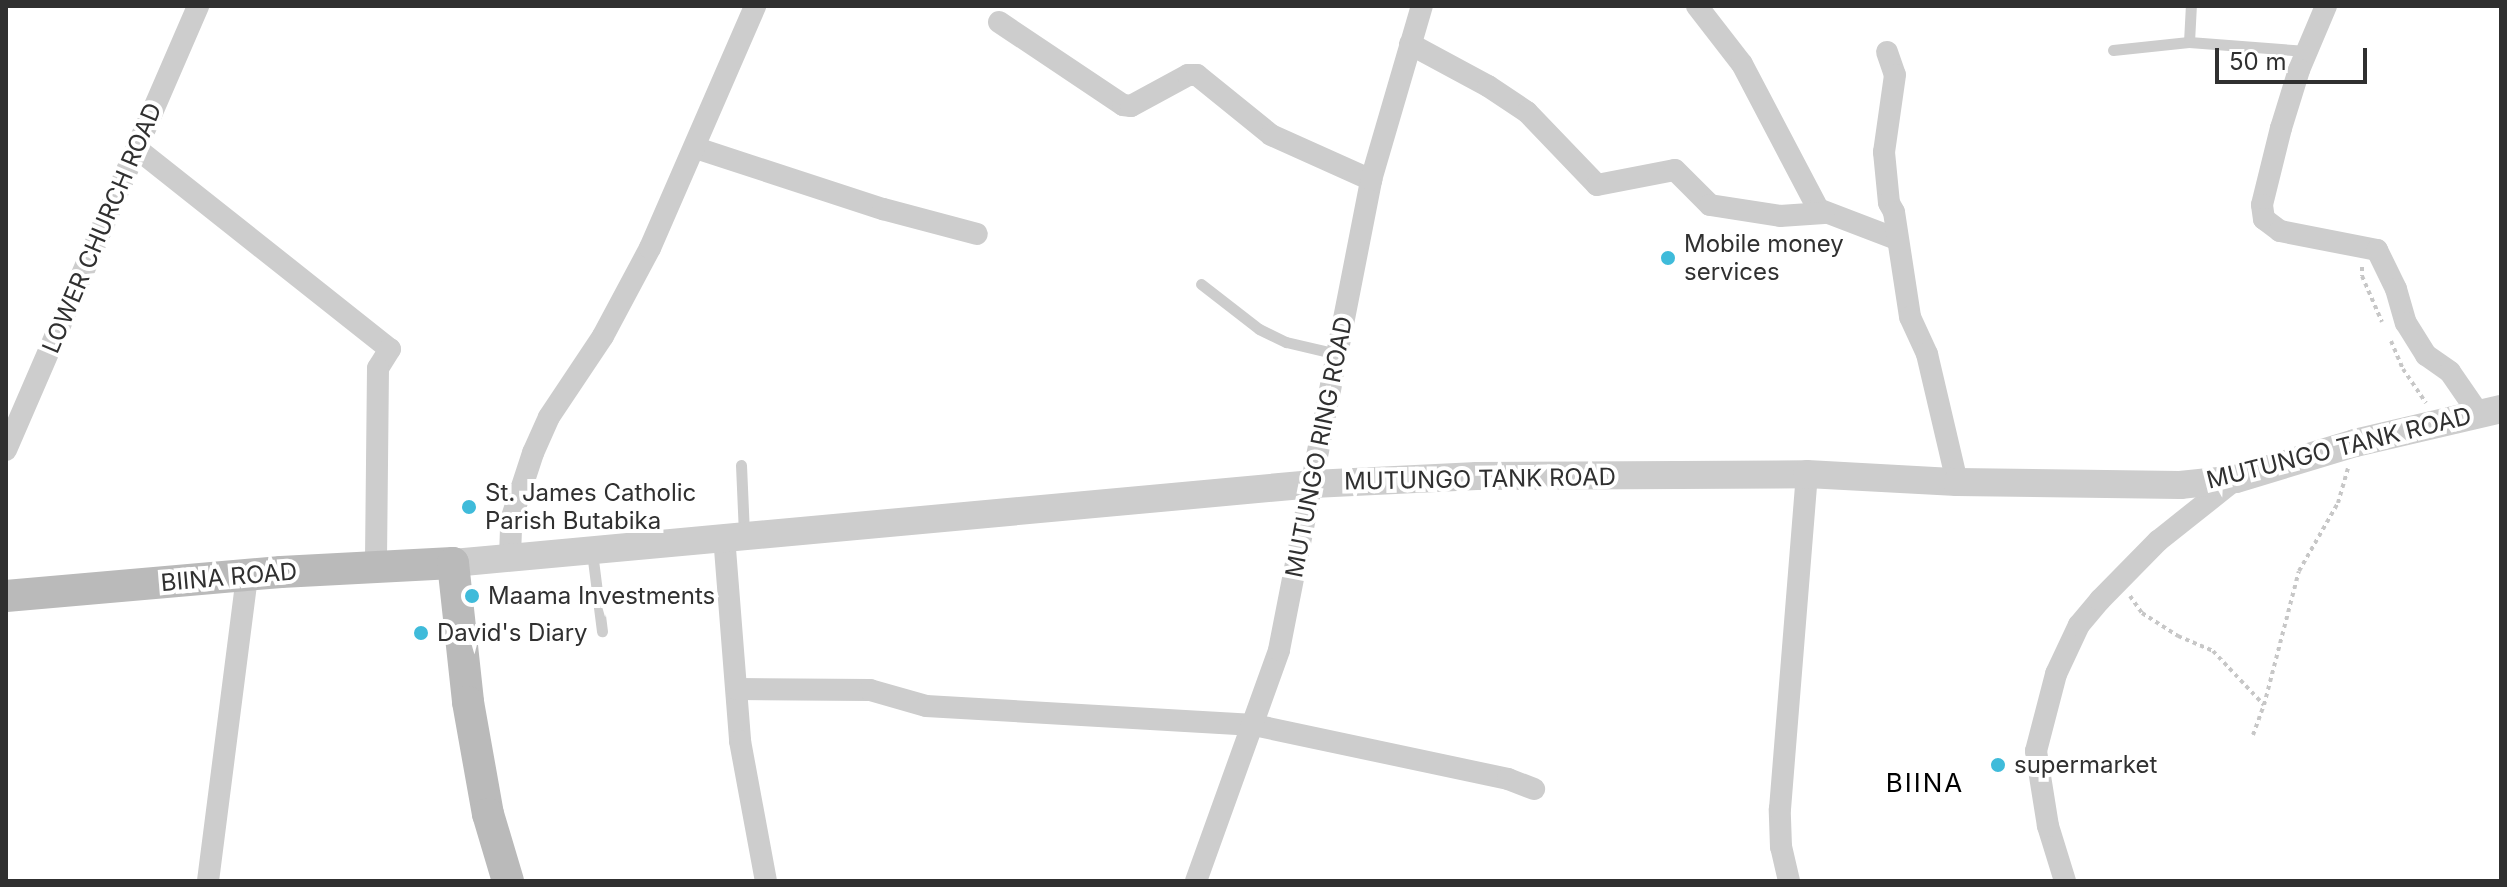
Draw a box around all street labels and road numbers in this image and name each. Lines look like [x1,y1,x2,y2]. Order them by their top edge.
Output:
street label: LOWER CHURCH ROAD [36,98,168,358]
street label: MUTUNGO RING ROAD [1280,314,1358,580]
street label: MUTUNGO TANK ROAD [2204,401,2474,495]
street label: MUTUNGO TANK ROAD [1344,462,1616,496]
street label: BIINA ROAD [160,557,298,597]

